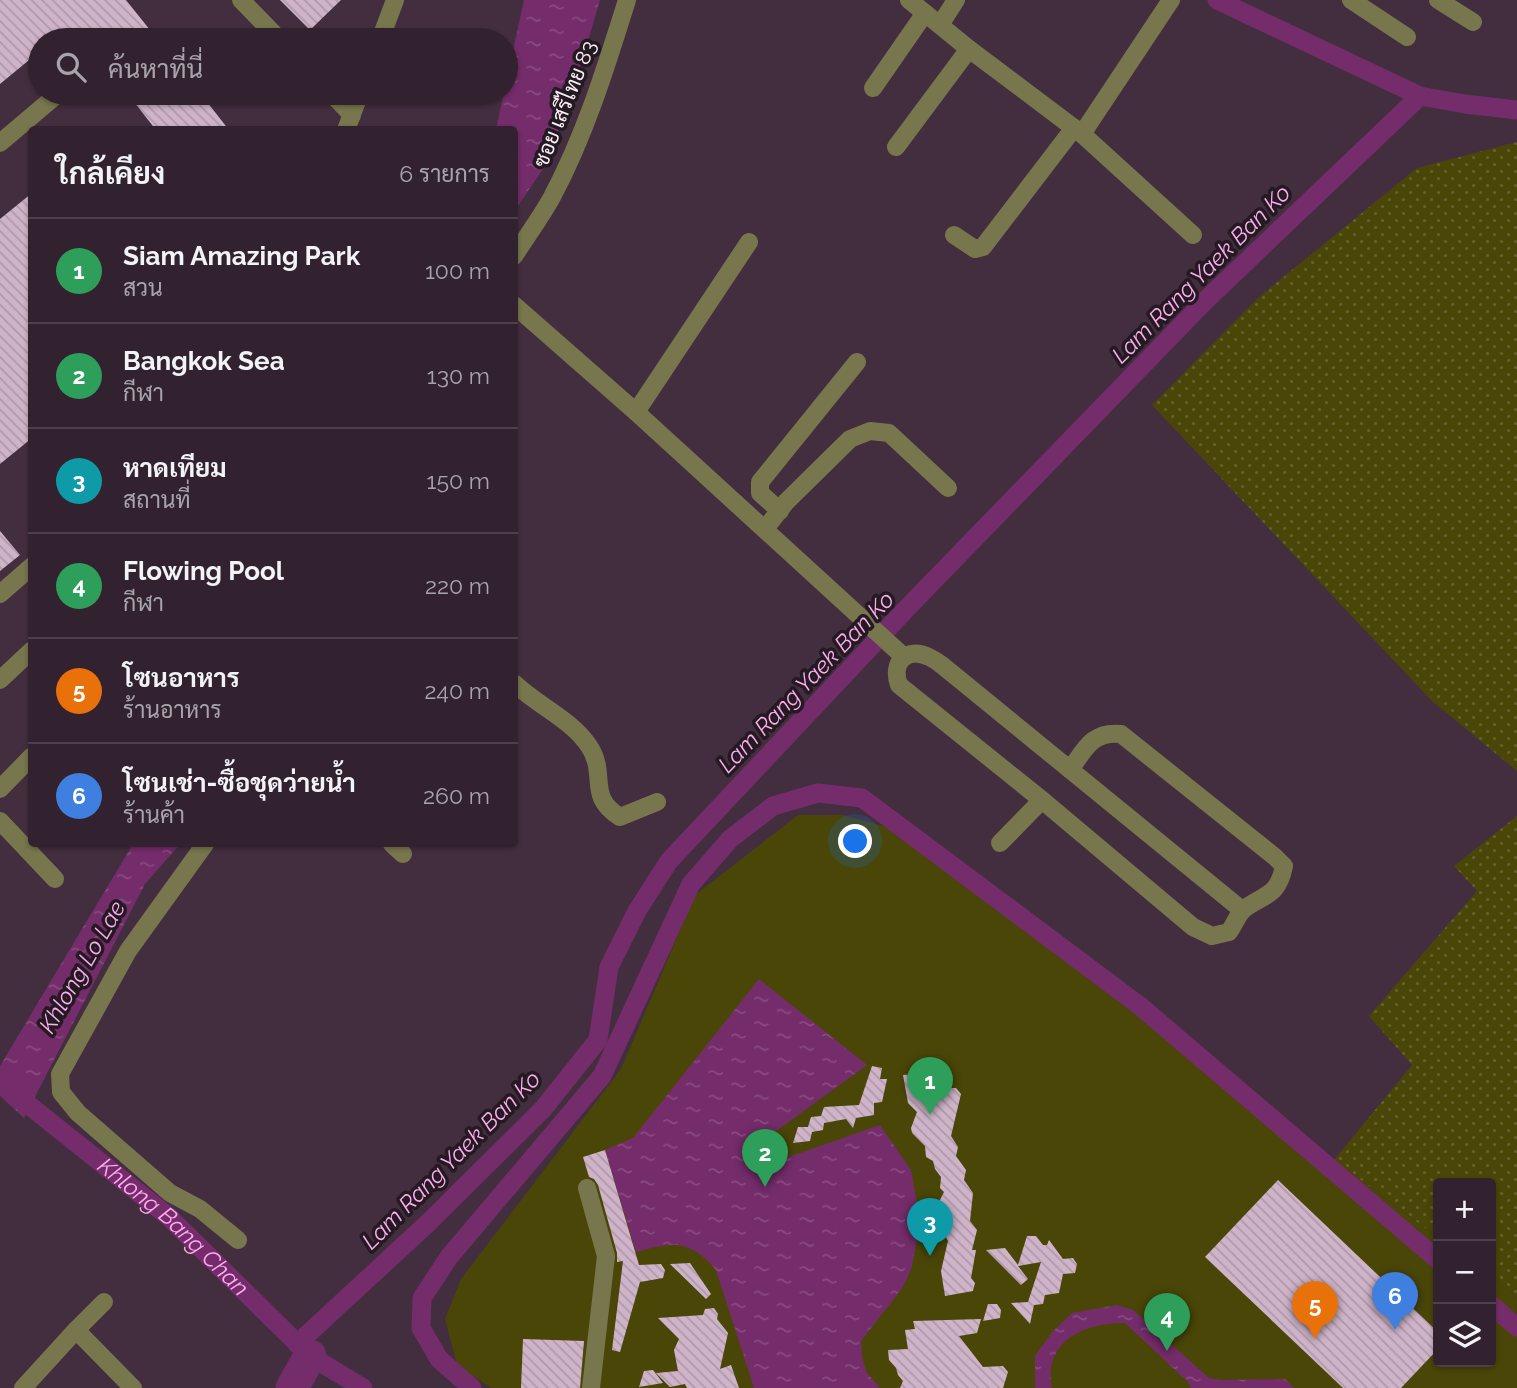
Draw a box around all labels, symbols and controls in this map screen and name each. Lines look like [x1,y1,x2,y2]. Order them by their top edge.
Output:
search box [28,28,518,105]
street label: ซอย เสรีไทย 83 [528,37,601,171]
icon: search [52,48,90,86]
text: ค้นหาที่นี่ [108,54,203,84]
text: ใกล้เคียง [56,156,165,191]
text: 6 รายการ [399,160,490,187]
water label: Lam Rang Yaek Ban Ko [1106,179,1295,368]
text: Siam Amazing Park [123,241,360,271]
text: 1 [73,257,85,284]
text: 100 m [425,257,490,284]
text: สวน [123,274,163,301]
text: Bangkok Sea [123,346,285,376]
text: 2 [73,362,85,389]
text: 130 m [427,362,490,389]
text: กีฬา [123,379,164,406]
text: หาดเทียม [123,453,227,483]
text: 3 [73,467,85,494]
text: 150 m [427,467,490,494]
text: สถานที่ [123,486,191,513]
text: Flowing Pool [123,556,284,586]
text: 4 [72,572,86,599]
text: 220 m [425,572,490,599]
water label: Lam Rang Yaek Ban Ko [712,586,899,778]
text: กีฬา [123,589,164,616]
text: โซนอาหาร [123,663,240,693]
text: 5 [73,677,85,704]
text: 240 m [424,677,490,704]
text: ร้านอาหาร [123,696,222,723]
text: โซนเช่า-ซื้อชุดว่ายน้ำ [123,768,356,798]
text: 6 [72,782,86,809]
text: 260 m [423,782,490,809]
text: ร้านค้า [123,801,185,828]
your location [838,824,872,858]
water label: Khlong Lo Lae [33,896,130,1038]
pin: 1 [907,1057,953,1115]
water label: Lam Rang Yaek Ban Ko [356,1065,545,1254]
pin: 2 [742,1129,788,1187]
water label: Khlong Bang Chan [93,1152,255,1301]
map controls [1433,1178,1496,1367]
button: + [1433,1178,1496,1241]
pin: 3 [907,1198,953,1256]
button: − [1433,1241,1496,1304]
pin: 6 [1372,1272,1418,1330]
pin: 5 [1292,1281,1338,1339]
pin: 4 [1144,1293,1190,1351]
button: layers [1433,1304,1496,1367]

